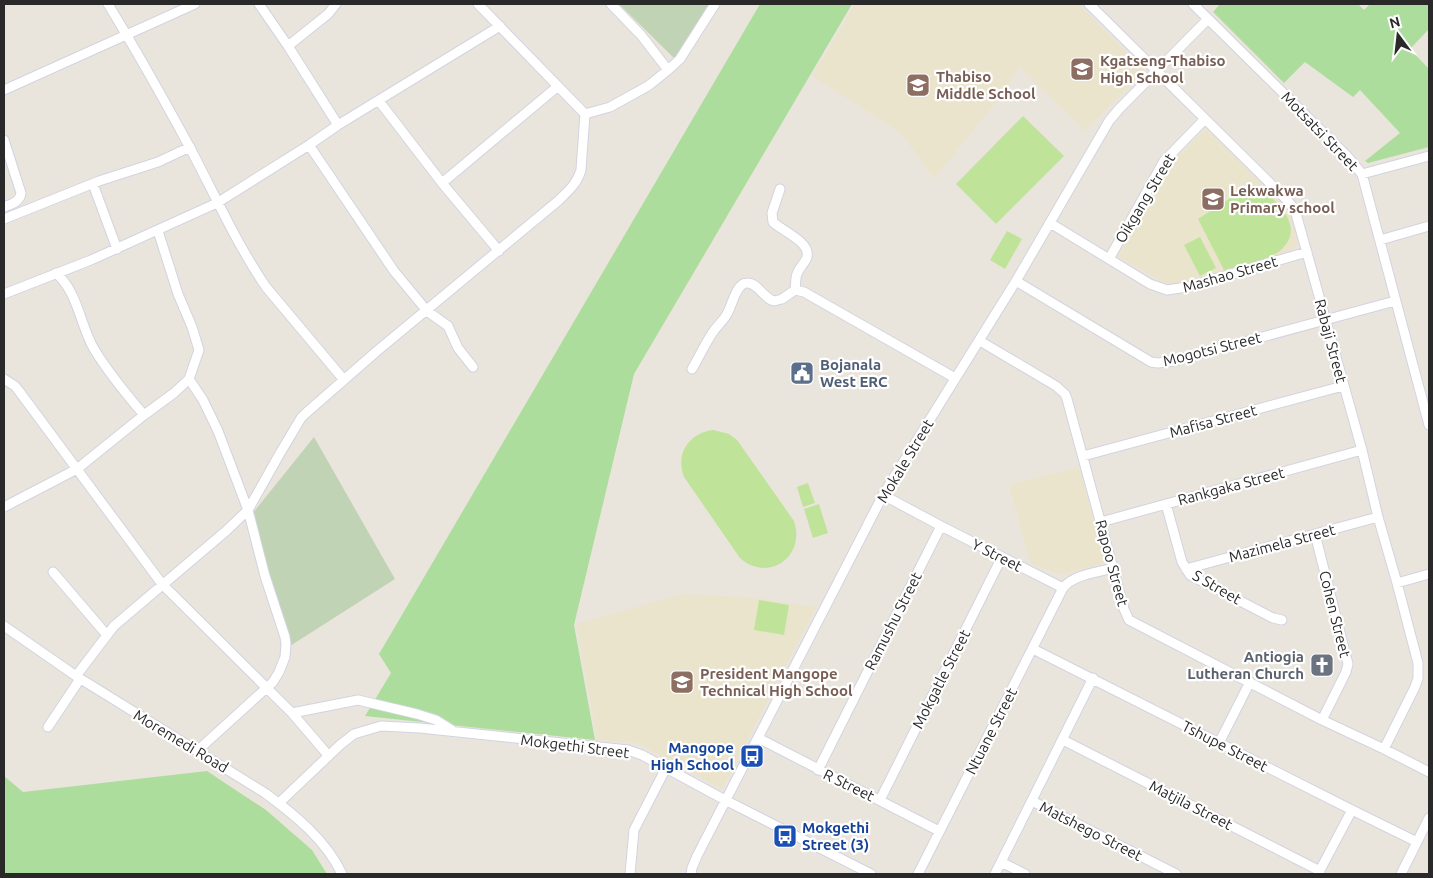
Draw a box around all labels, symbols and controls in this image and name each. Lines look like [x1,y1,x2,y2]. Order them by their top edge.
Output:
north arrow [1373,10,1423,60]
text: N [1388,13,1402,32]
place label: Kgatseng-Thabiso High School [1100,52,1226,86]
school or university icon: Kgatseng-Thabiso High School [1069,56,1095,82]
place label: Thabiso Middle School [936,68,1036,102]
school or university icon: Thabiso Middle School [905,72,931,98]
street label: Motsatsi Street [1278,88,1362,174]
street label: Oikgang Street [1112,150,1178,246]
place label: Lekwakwa Primary school [1230,182,1335,216]
school or university icon: Lekwakwa Primary school [1200,186,1226,212]
street label: Mashao Street [1181,252,1279,296]
street label: Rabaji Street [1312,297,1350,385]
street label: Mogotsi Street [1161,329,1263,369]
place label: Bojanala West ERC [820,356,888,390]
public building icon: Bojanala West ERC [789,360,815,386]
street label: Mafisa Street [1168,401,1259,441]
street label: Mokale Street [873,416,937,506]
street label: Rankgaka Street [1176,464,1286,508]
street label: Rapoo Street [1092,518,1132,608]
street label: Mazimela Street [1227,521,1337,565]
street label: Y Street [969,535,1025,575]
street label: S Street [1190,566,1244,608]
street label: Ramushu Street [861,569,925,673]
street label: Cohen Street [1316,569,1354,659]
street label: Mokgatle Street [909,627,973,731]
place label: Antiogia Lutheran Church [1187,648,1304,682]
church icon: Antiogia Lutheran Church [1309,652,1335,678]
place label: President Mangope Technical High School [700,665,853,699]
school or university icon: President Mangope Technical High School [669,669,695,695]
street label: Ntuane Street [962,685,1020,777]
street label: Moremedi Road [131,706,231,776]
street label: Tshupe Street [1179,717,1271,775]
street label: Mokgethi Street [520,731,630,761]
place label: Mangope High School [651,739,734,773]
bus stop icon: Mangope High School [739,743,765,769]
street label: R Street [821,765,877,805]
street label: Matjila Street [1147,777,1235,833]
street label: Matshego Street [1037,798,1145,864]
place label: Mokgethi Street (3) [802,819,869,853]
bus stop icon: Mokgethi Street (3) [772,823,798,849]

